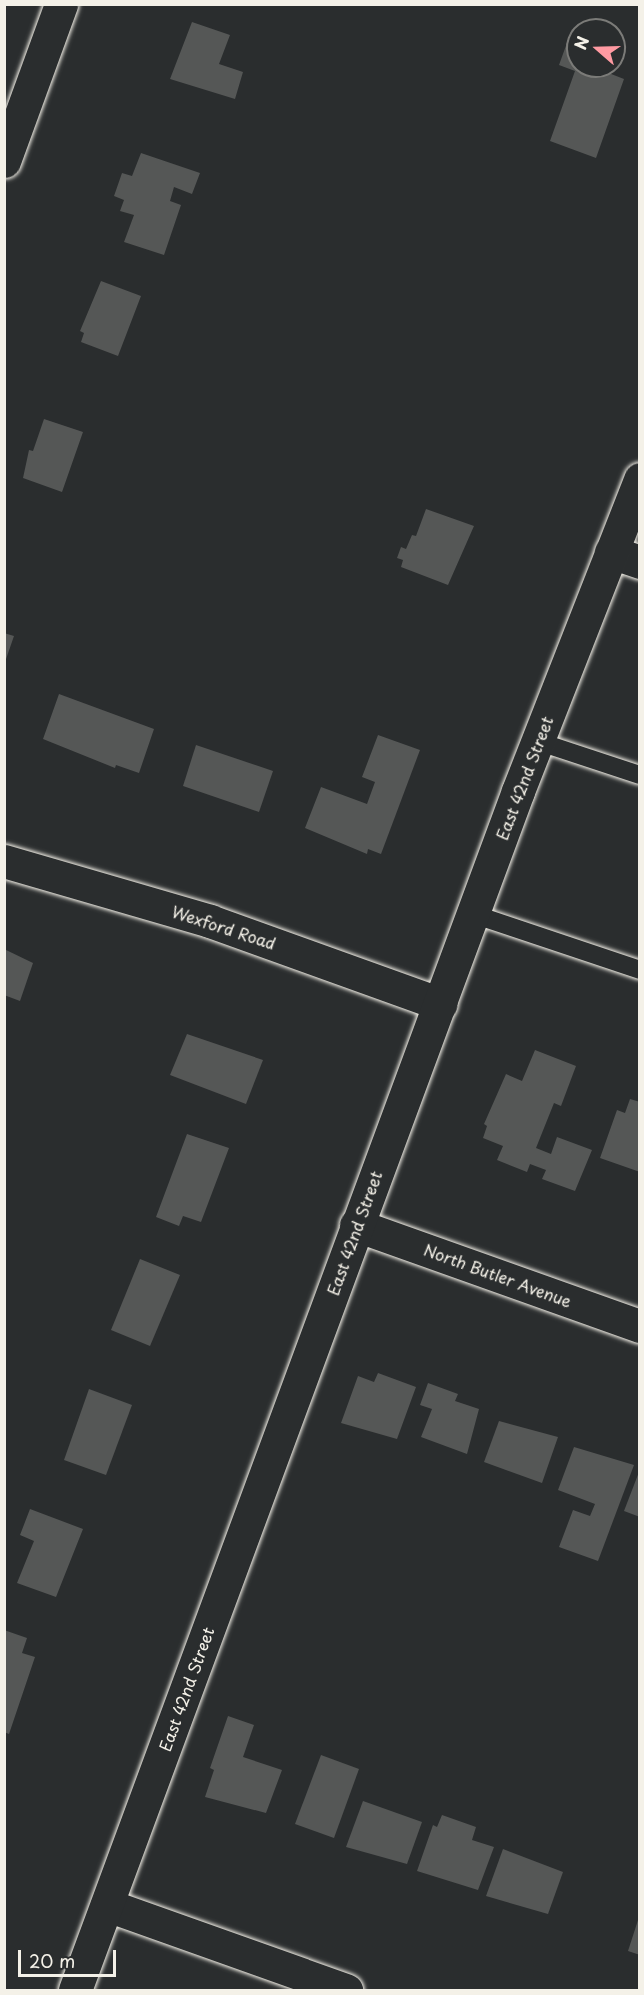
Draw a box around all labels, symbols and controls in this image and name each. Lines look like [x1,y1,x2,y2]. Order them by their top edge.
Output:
north arrow [566,18,626,78]
text: N [568,32,594,53]
street label: East 42nd Street [491,713,557,843]
street label: Wexford Road [170,901,278,953]
street label: East 42nd Street [322,1168,386,1298]
street label: North Butler Avenue [421,1239,575,1311]
street label: East 42nd Street [154,1624,218,1754]
scale bar [21,1938,118,1976]
text: 20 m [29,1947,75,1974]

